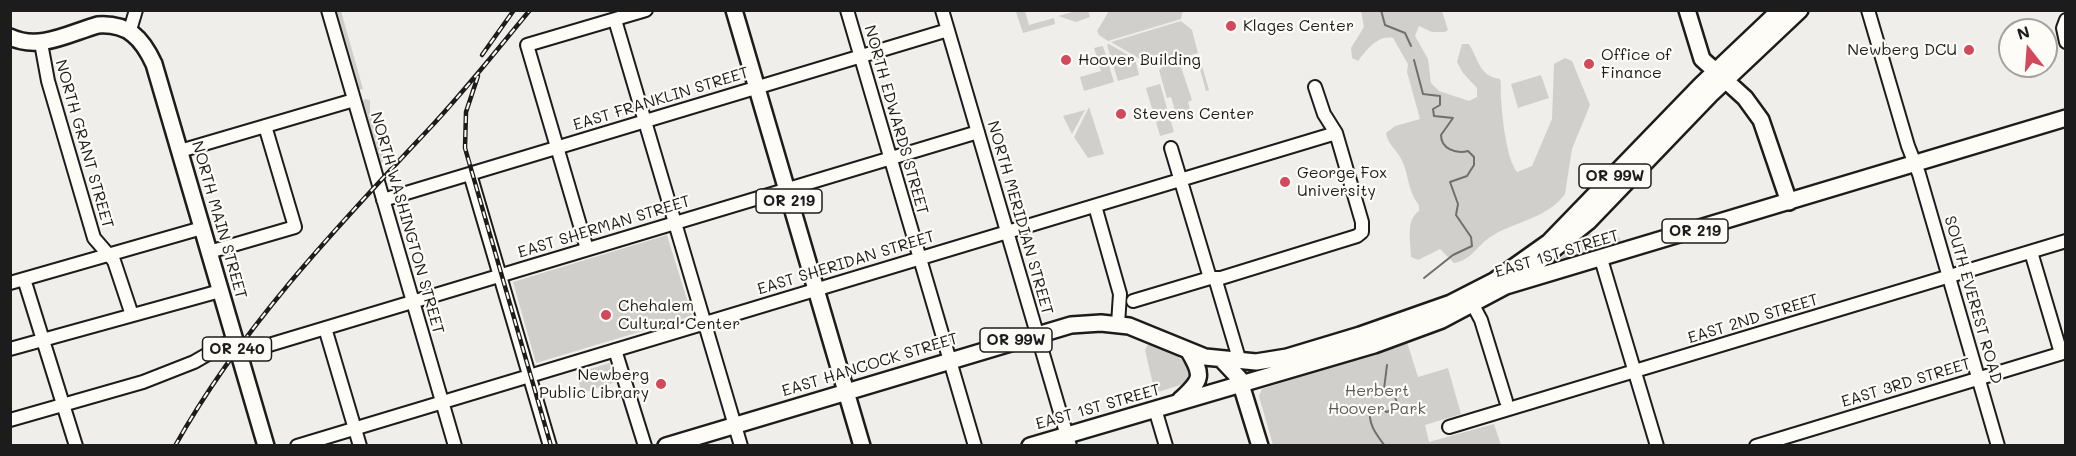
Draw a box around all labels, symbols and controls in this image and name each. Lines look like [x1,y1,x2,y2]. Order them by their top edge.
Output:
place label: Klages Center [1243,16,1354,36]
north arrow [1998,18,2058,78]
marker: Klages Center [1224,19,1238,33]
text: N [2014,20,2032,44]
street label: NORTH EDWARDS STREET [860,23,932,217]
place label: Newberg DCU [1847,40,1957,60]
marker: Newberg DCU [1962,43,1976,57]
place label: Office of Finance [1601,45,1671,83]
place label: Hoover Building [1078,50,1201,70]
marker: Hoover Building [1059,53,1073,67]
street label: NORTH GRANT STREET [51,57,117,231]
marker: Office of Finance [1582,57,1596,71]
street label: EAST FRANKLIN STREET [571,63,751,135]
place label: Stevens Center [1133,104,1254,124]
marker: Stevens Center [1114,107,1128,121]
street label: NORTH WASHINGTON STREET [366,110,448,336]
street label: NORTH MERIDIAN STREET [983,119,1057,317]
street label: NORTH MAIN STREET [187,139,251,301]
place label: George Fox University [1297,163,1387,201]
road number: OR 99W [1579,164,1651,188]
marker: George Fox University [1278,175,1292,189]
road number: OR 219 [756,189,822,213]
street label: EAST SHERMAN STREET [515,192,693,262]
street label: SOUTH EVEREST ROAD [1940,214,2006,386]
road number: OR 219 [1662,219,1728,243]
street label: EAST 1ST STREET [1493,226,1621,282]
street label: EAST SHERIDAN STREET [755,227,937,299]
street label: EAST 2ND STREET [1685,290,1821,348]
place label: Chehalem Cultural Center [618,296,740,334]
marker: Chehalem Cultural Center [599,308,613,322]
road number: OR 99W [980,328,1052,352]
street label: EAST HANCOCK STREET [780,329,960,401]
road number: OR 240 [202,337,272,361]
street label: EAST 3RD STREET [1839,354,1973,412]
place label: Newberg Public Library [539,365,649,403]
marker: Newberg Public Library [654,377,668,391]
street label: EAST 1ST STREET [1033,380,1163,434]
park label: Herbert Hoover Park [1328,381,1426,419]

